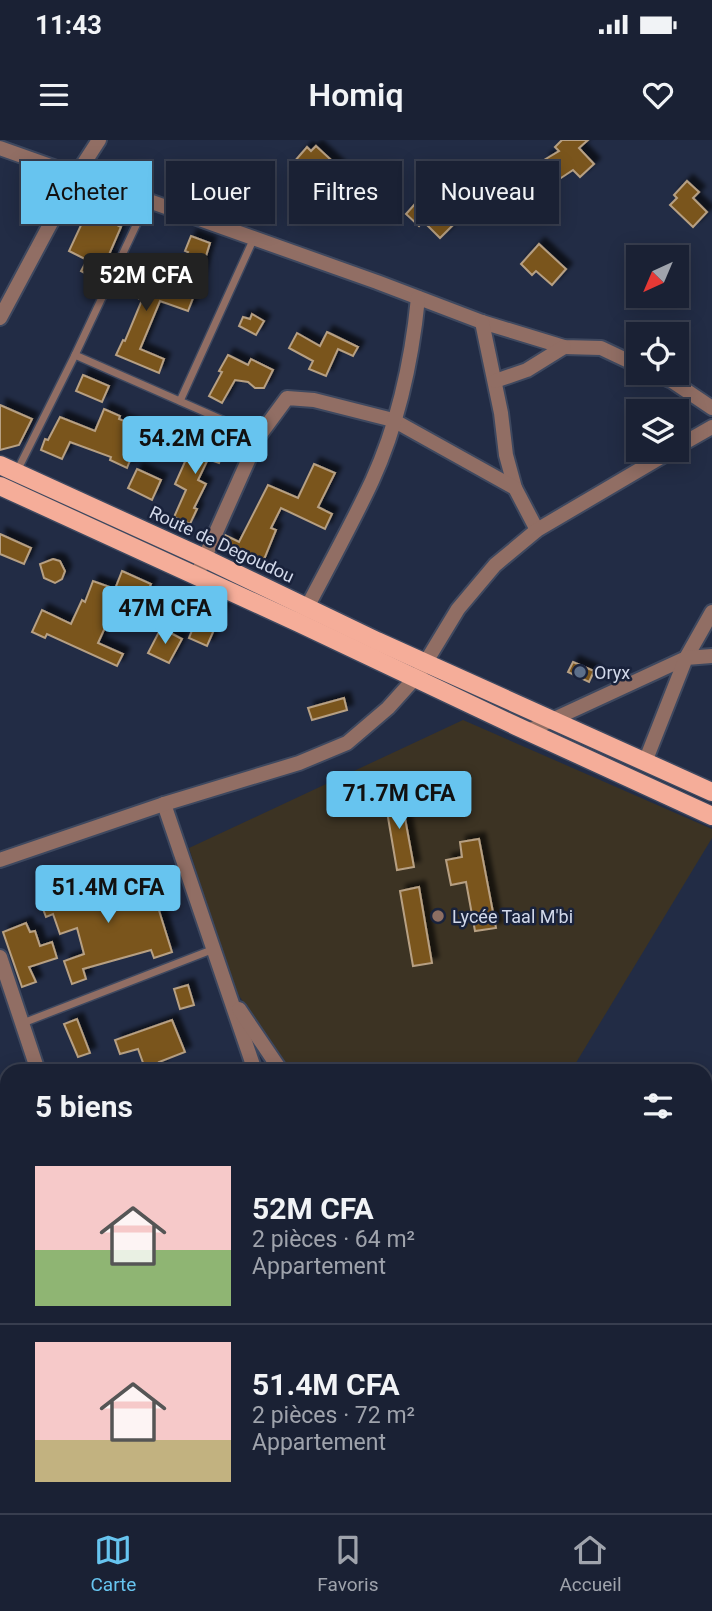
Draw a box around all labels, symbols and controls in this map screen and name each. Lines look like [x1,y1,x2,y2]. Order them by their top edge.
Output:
text: 11:43 [35,10,102,40]
icon: menu [35,76,73,114]
text: Homiq [309,76,403,114]
icon: heart [639,76,677,114]
chip: Acheter [21,161,152,224]
chip: Louer [166,161,275,224]
chip: Filtres [289,161,402,224]
chip: Nouveau [416,161,559,224]
north arrow [626,245,690,308]
map controls [626,245,689,462]
pin: 52M CFA [81,254,211,313]
text: 52M CFA [99,262,193,289]
button: locate [626,322,689,385]
button: layers [626,399,689,462]
pin: 54.2M CFA [115,416,275,476]
text: 54.2M CFA [138,425,252,452]
street label: Route de Degoudou [146,501,298,587]
pin: 47M CFA [100,587,230,646]
text: 47M CFA [118,595,212,622]
place label: Oryx [594,662,630,683]
marker: Oryx [572,664,588,680]
pin: 71.7M CFA [319,772,479,831]
text: 71.7M CFA [342,780,456,807]
pin: 51.4M CFA [28,866,188,925]
text: 51.4M CFA [51,874,165,901]
place label: Lycée Taal M'bi [452,906,573,927]
marker: Lycée Taal M'bi [430,908,446,924]
icon: filters [639,1087,677,1125]
text: 5 biens [35,1089,133,1124]
text: 52M CFA [252,1191,374,1226]
icon: home [91,1194,175,1278]
text: 2 pièces · 64 m² [252,1226,415,1253]
text: Appartement [252,1253,386,1280]
text: 51.4M CFA [252,1367,400,1402]
icon: home [91,1370,175,1454]
text: 2 pièces · 72 m² [252,1402,415,1429]
text: Appartement [252,1429,386,1456]
tab: Carte [90,1531,136,1596]
tab: Favoris [317,1531,378,1596]
tab: Accueil [559,1531,622,1596]

